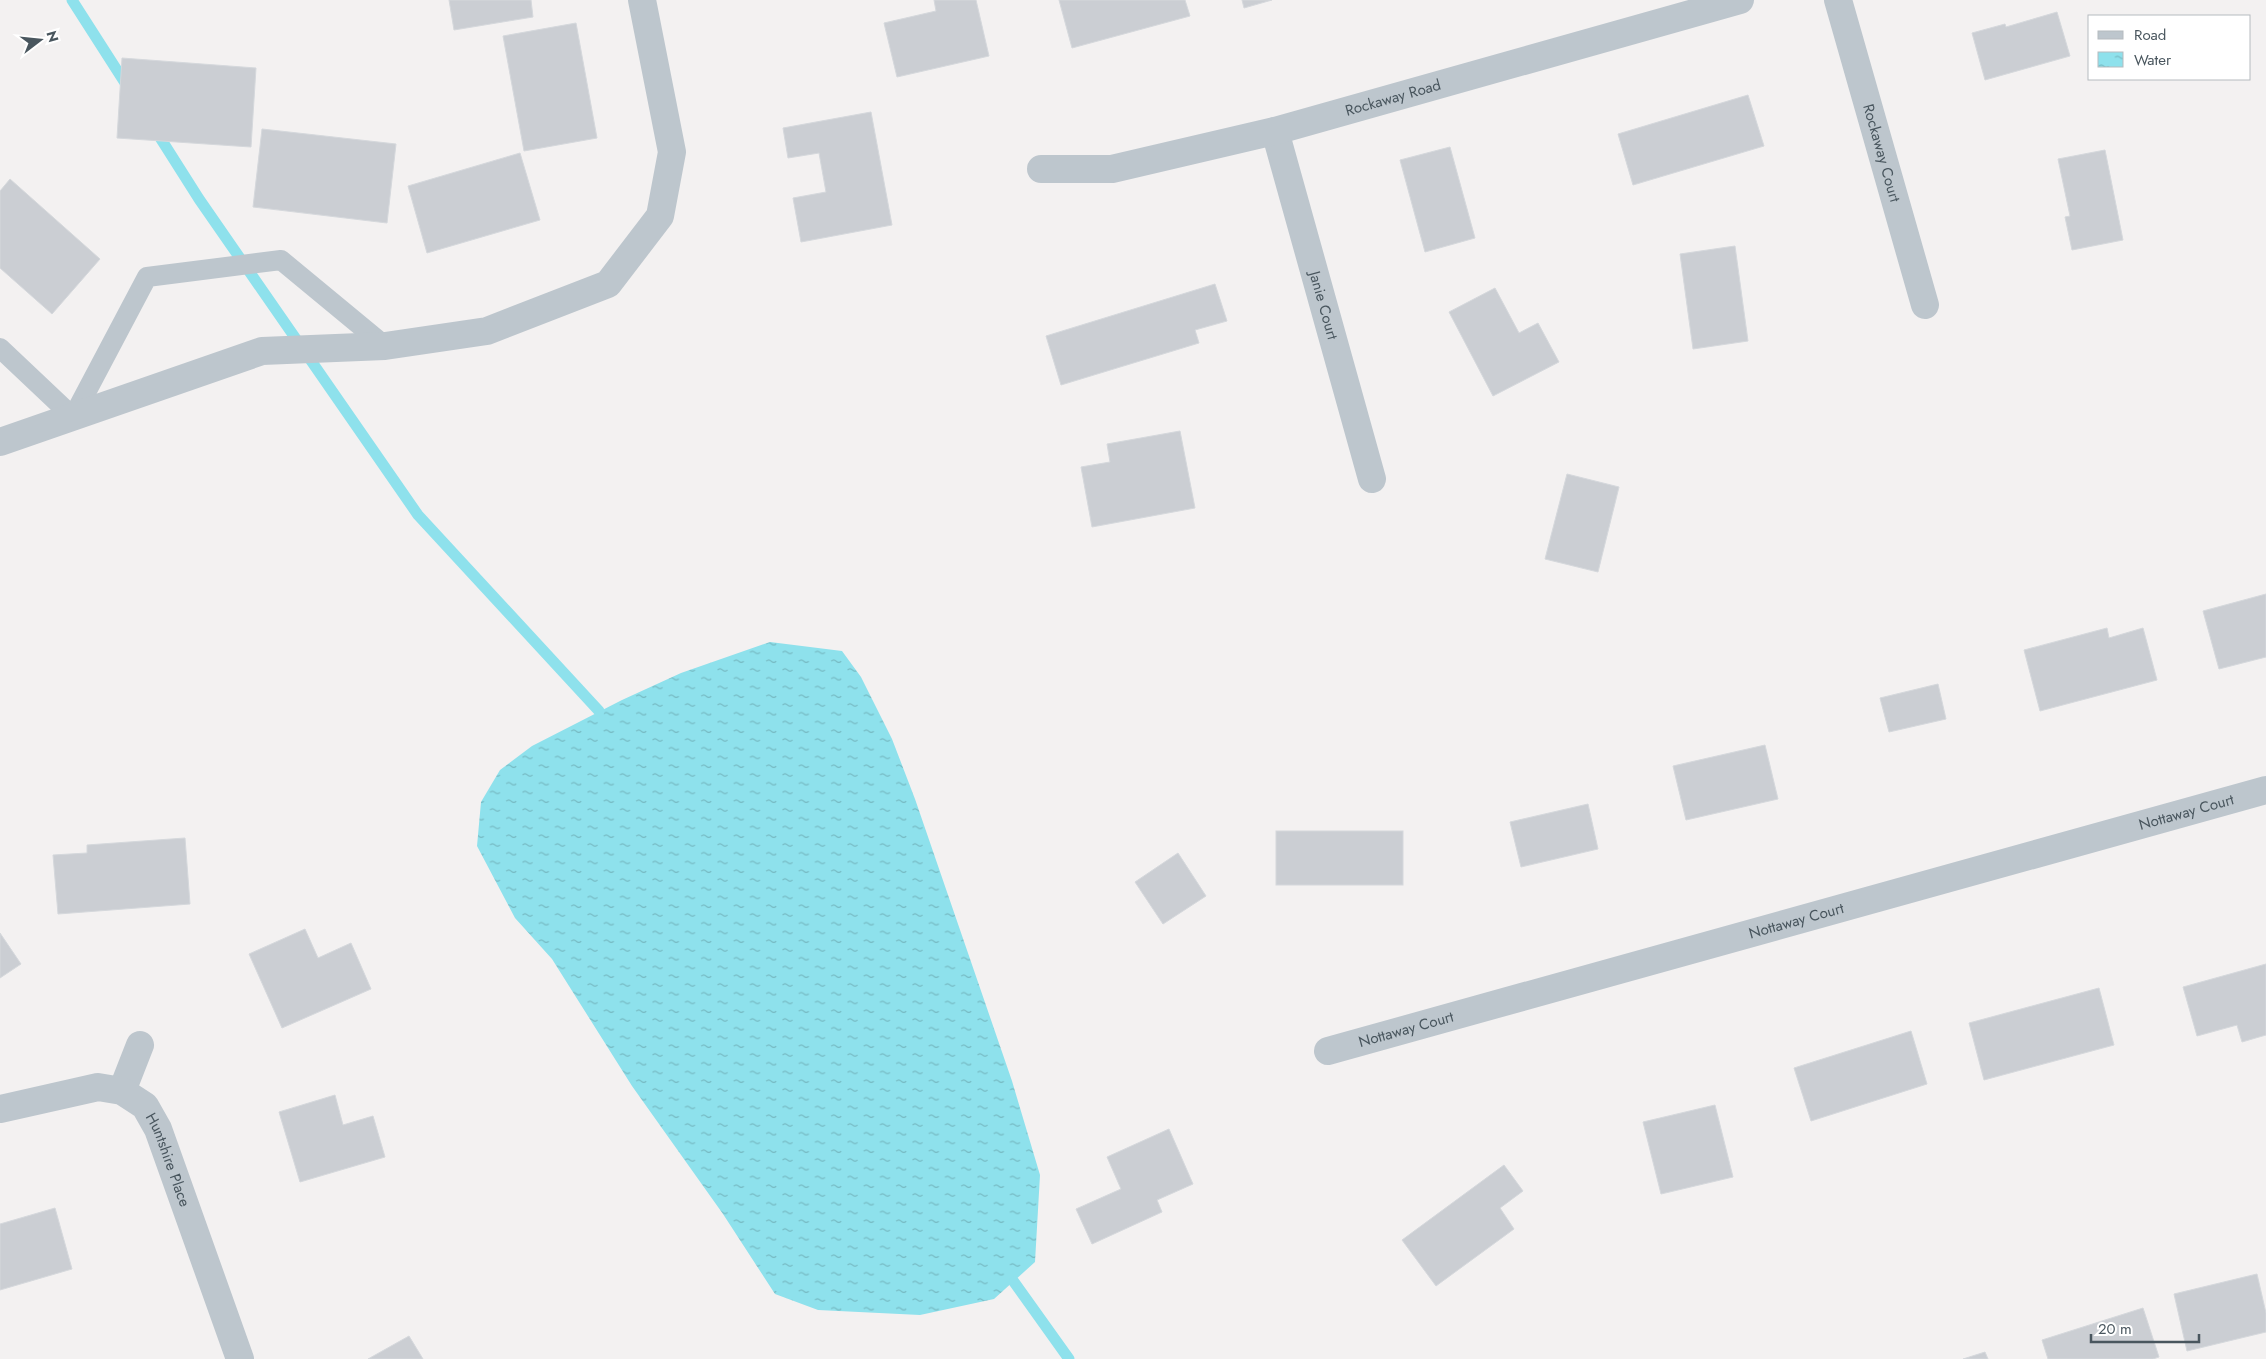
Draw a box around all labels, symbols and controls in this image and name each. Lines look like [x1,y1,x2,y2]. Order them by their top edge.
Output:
north arrow [15,15,65,65]
legend [2088,15,2251,80]
text: Road [2134,24,2166,46]
text: N [41,28,64,45]
text: Water [2134,49,2172,71]
street label: Rockaway Road [1343,74,1443,122]
street label: Rockaway Court [1857,101,1906,205]
street label: Janie Court [1303,267,1344,342]
street label: Nottaway Court [2136,788,2237,836]
street label: Nottaway Court [1746,897,1847,944]
street label: Nottaway Court [1356,1005,1456,1053]
street label: Huntshire Place [140,1109,196,1210]
scale bar [2091,1312,2198,1344]
text: 20 m [2098,1318,2132,1340]

